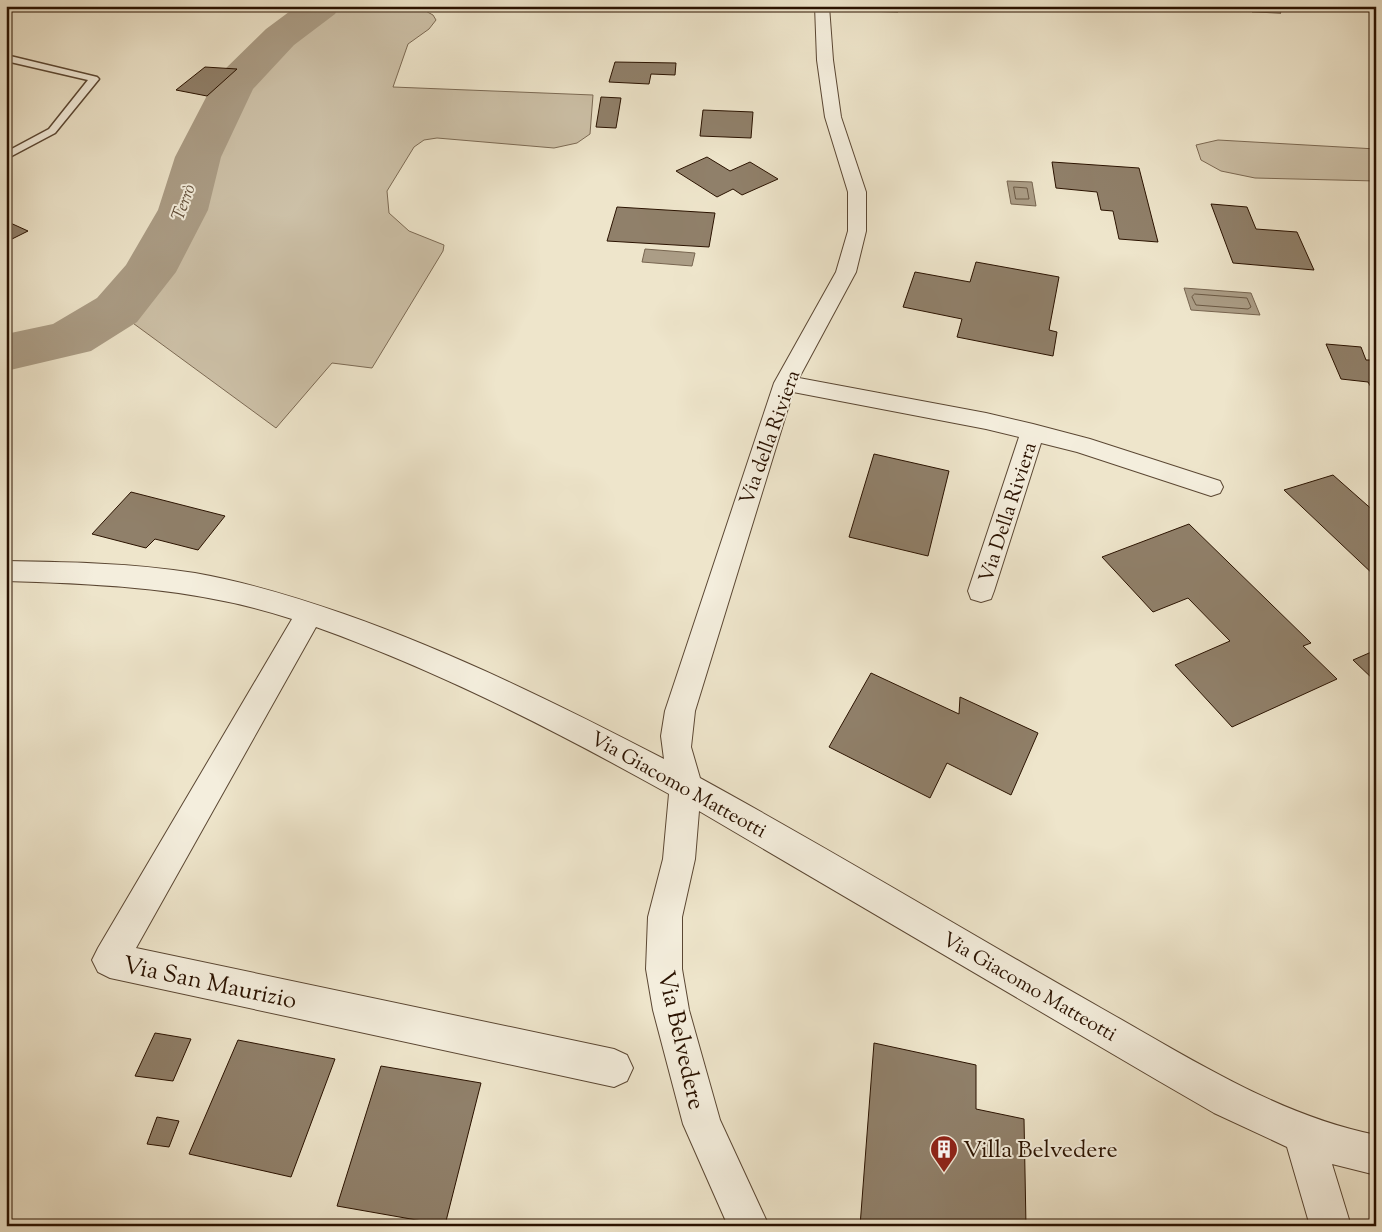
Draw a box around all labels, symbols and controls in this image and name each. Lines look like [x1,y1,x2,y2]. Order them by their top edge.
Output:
water label: Terrò [166,181,203,225]
street label: Via della Riviera [734,367,809,509]
street label: Via Della Riviera [973,439,1046,587]
street label: Via Giacomo Matteotti [585,726,771,847]
street label: Via Giacomo Matteotti [936,926,1122,1050]
street label: Via San Maurizio [120,949,300,1019]
street label: Via Belvedere [648,968,713,1113]
building icon: Villa Belvedere [929,1134,959,1173]
place label: Villa Belvedere [963,1134,1118,1168]

